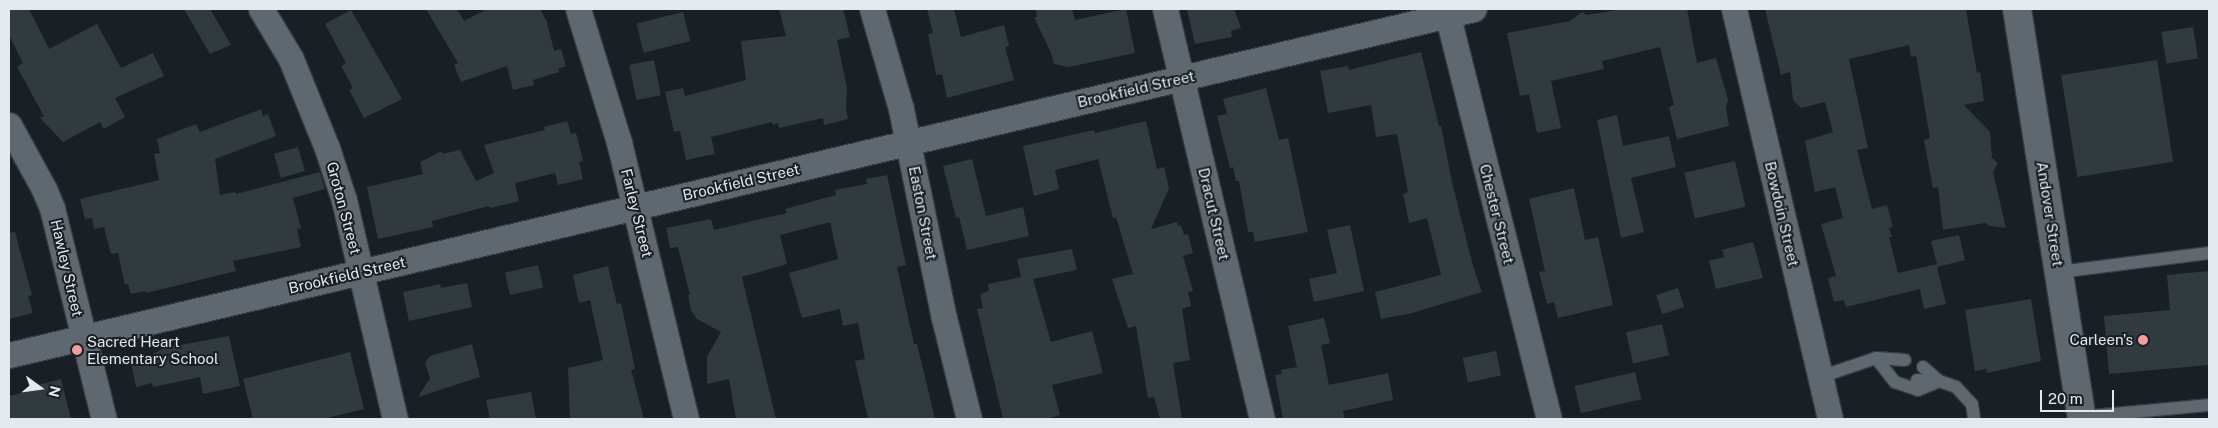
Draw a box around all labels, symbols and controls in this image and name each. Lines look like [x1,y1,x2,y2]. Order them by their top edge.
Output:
street label: Brookfield Street [1076,67,1196,111]
street label: Groton Street [323,160,365,256]
street label: Brookfield Street [681,160,801,204]
street label: Bowdoin Street [1761,160,1803,268]
street label: Andover Street [2033,160,2067,268]
street label: Chester Street [1476,162,1518,266]
street label: Easton Street [905,165,941,261]
street label: Dracut Street [1195,166,1233,262]
street label: Farley Street [617,167,657,259]
street label: Hawley Street [47,218,87,318]
street label: Brookfield Street [287,253,407,297]
place label: Carleen's [2069,331,2133,349]
place label: Sacred Heart Elementary School [87,332,219,367]
marker: Carleen's [2137,334,2149,346]
marker: Sacred Heart Elementary School [71,344,83,356]
north arrow [15,363,65,413]
scale bar [2043,380,2117,412]
text: N [45,384,64,399]
text: 20 m [2048,390,2083,407]

